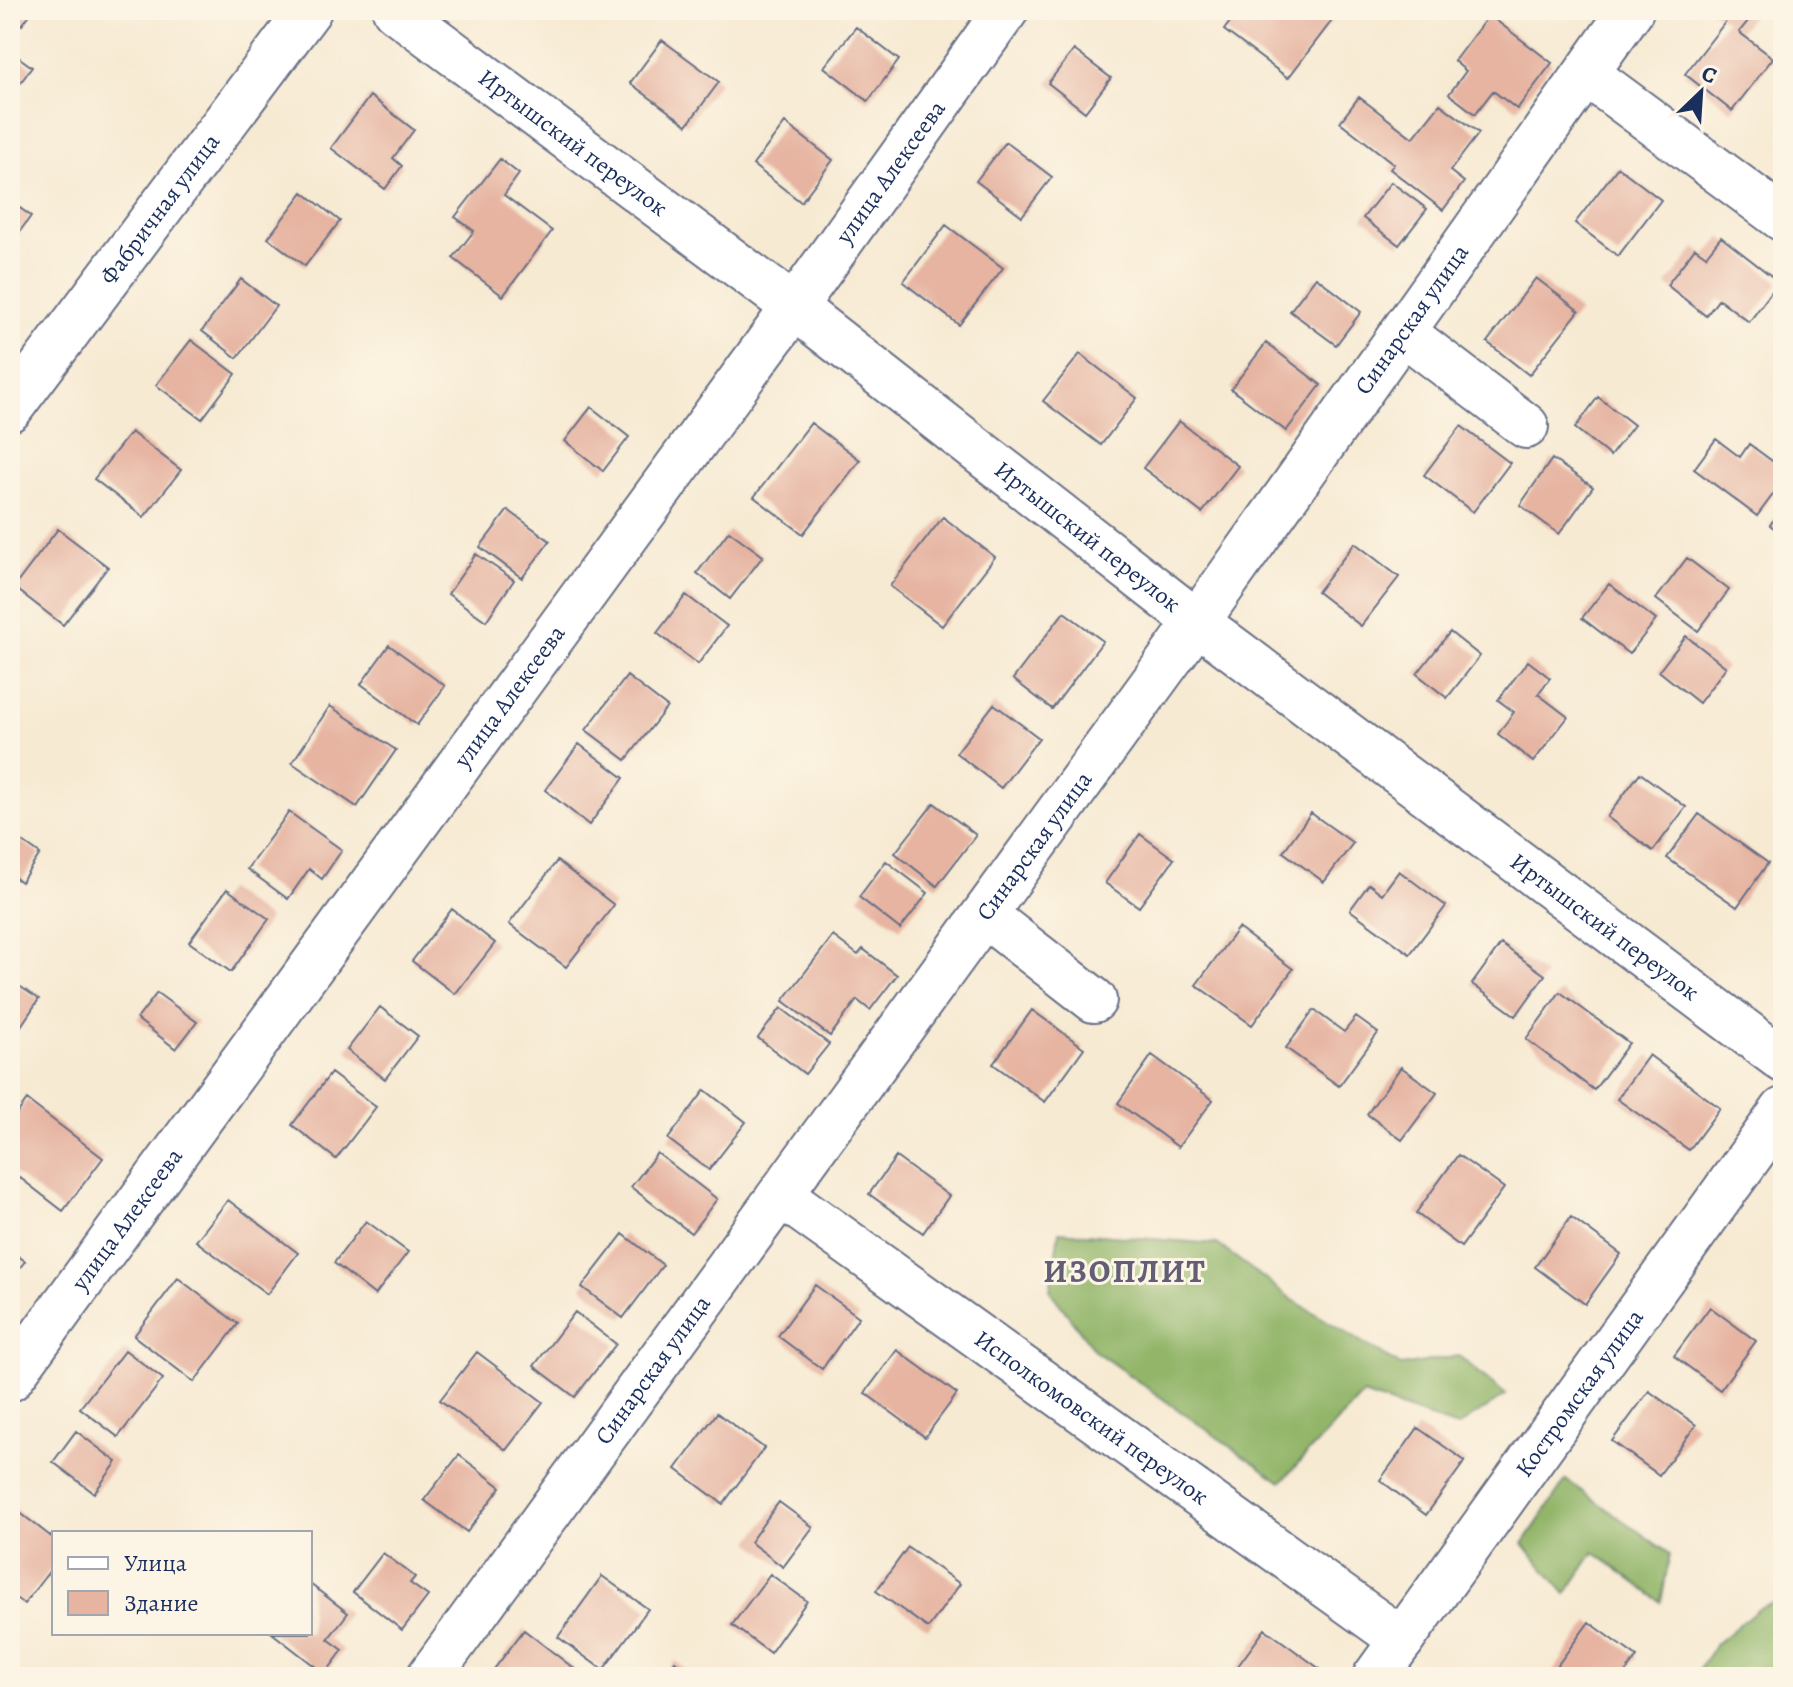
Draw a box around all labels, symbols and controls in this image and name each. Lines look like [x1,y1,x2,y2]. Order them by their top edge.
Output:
north arrow [1661,52,1741,132]
text: С [1697,58,1722,91]
street label: Иртышский переулок [472,62,674,224]
street label: улица Алексеева [828,94,953,251]
street label: Фабричная улица [93,127,227,291]
street label: Синарская улица [1347,238,1476,401]
street label: Иртышский переулок [988,454,1187,619]
street label: улица Алексеева [446,618,572,775]
street label: Синарская улица [969,765,1099,927]
street label: Иртышский переулок [1504,846,1706,1008]
street label: улица Алексеева [63,1141,190,1298]
district label: ИЗОПЛИТ [1043,1249,1207,1293]
street label: Синарская улица [587,1289,718,1451]
street label: Костромская улица [1508,1302,1651,1483]
street label: Исполкомовский переулок [968,1323,1215,1512]
legend [52,1531,312,1635]
text: Улица [124,1547,187,1579]
text: Здание [124,1587,199,1619]

